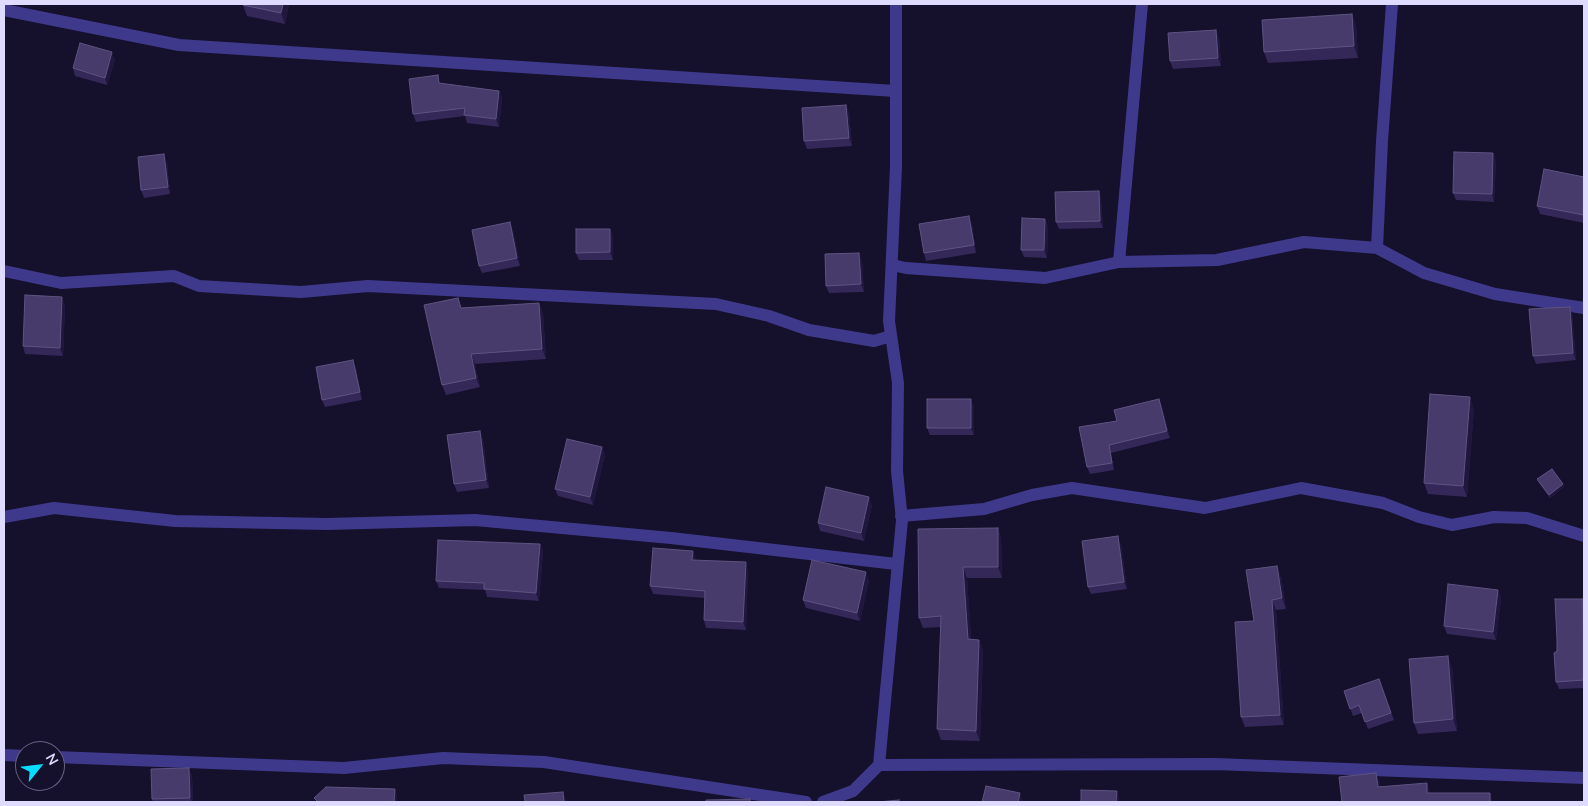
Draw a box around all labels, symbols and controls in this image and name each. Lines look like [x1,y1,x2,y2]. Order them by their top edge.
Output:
north arrow [15,741,65,791]
text: N [42,750,63,768]

